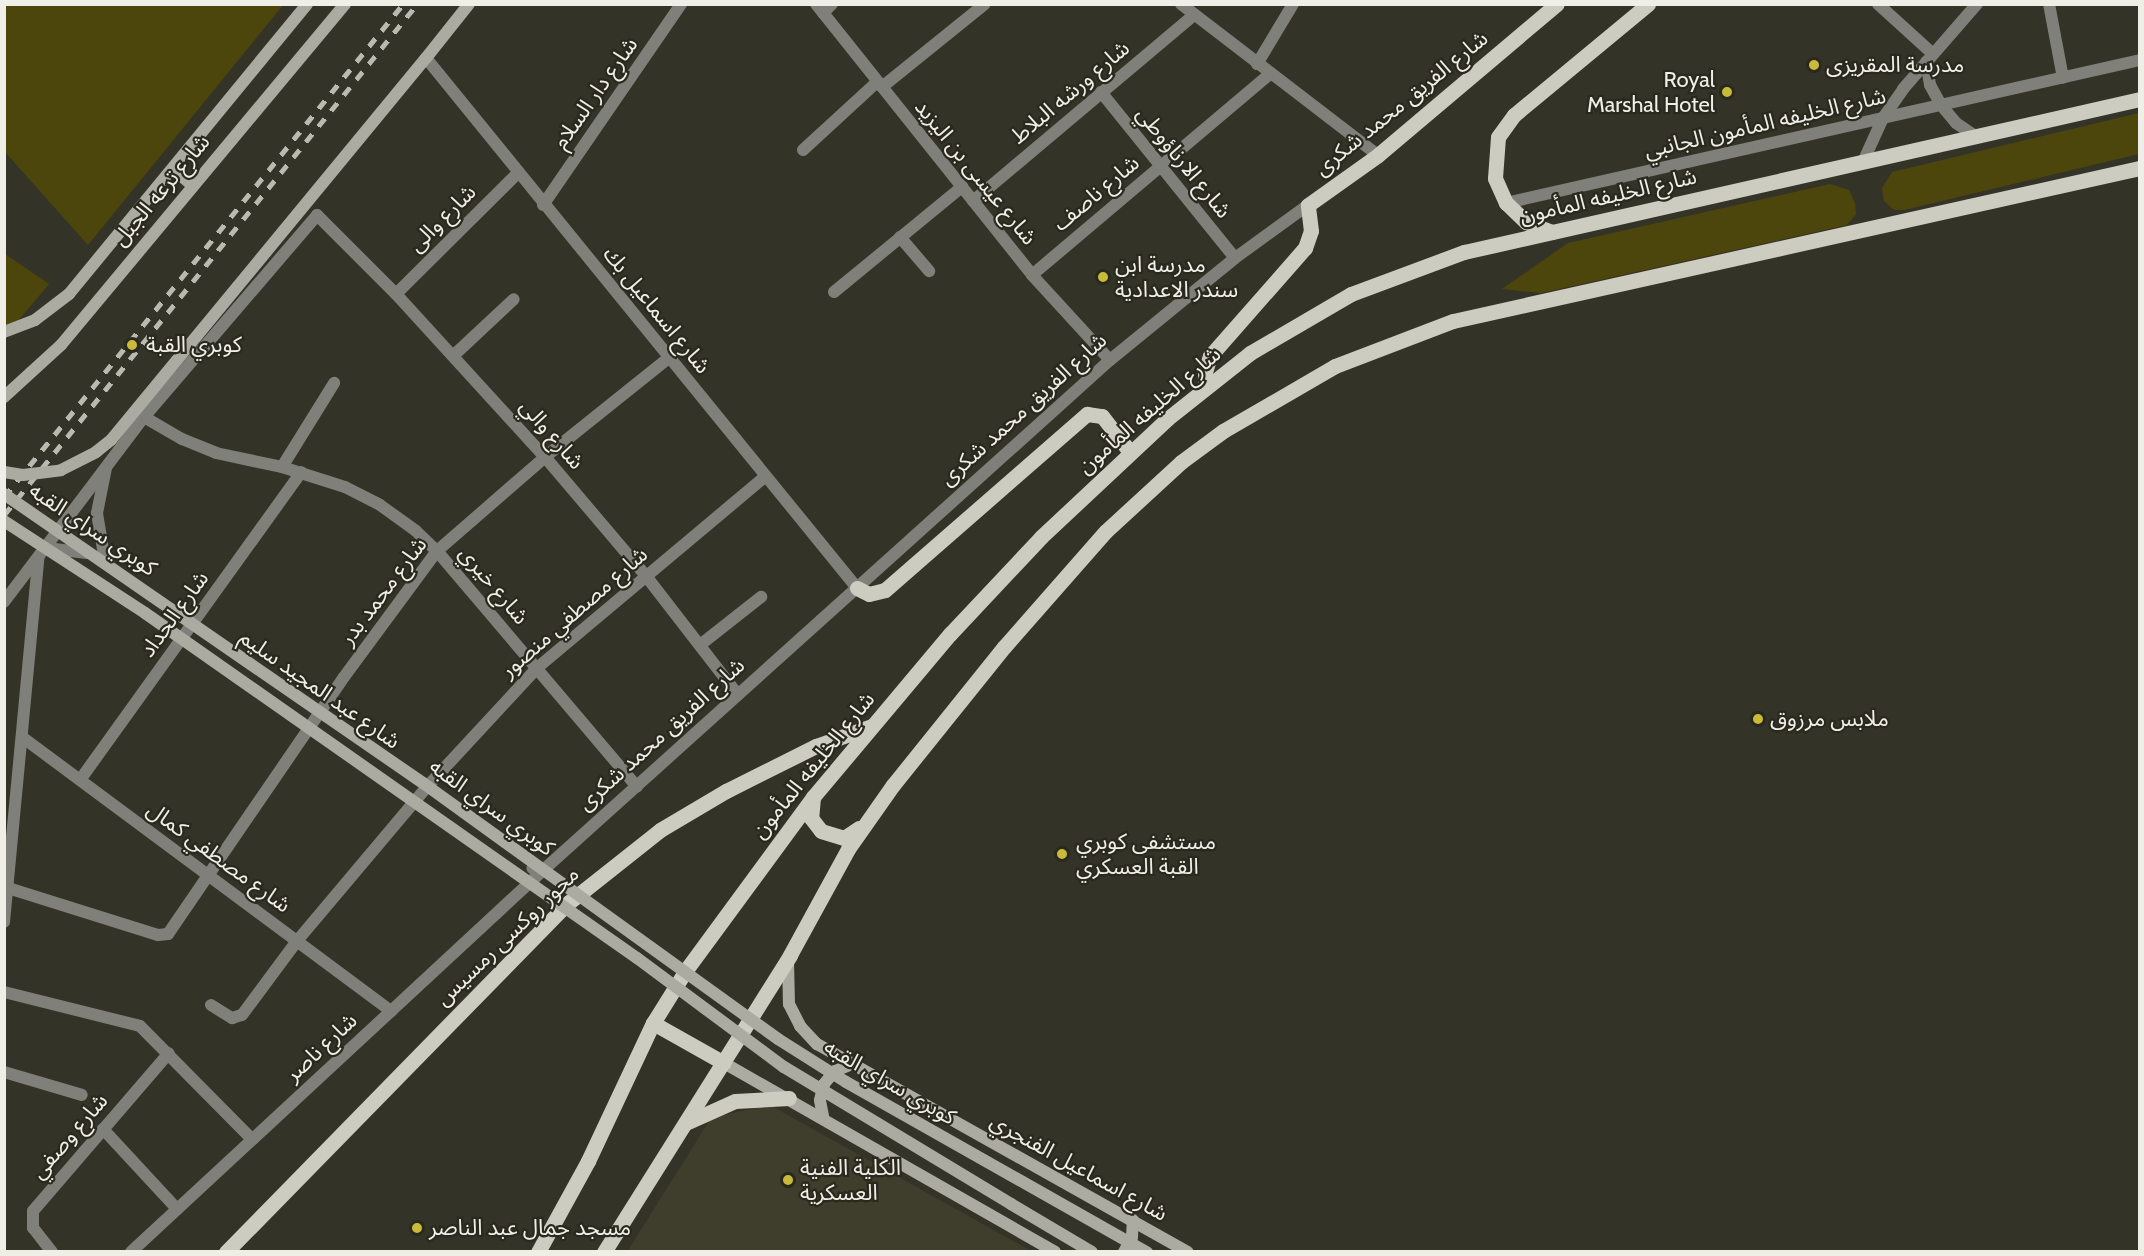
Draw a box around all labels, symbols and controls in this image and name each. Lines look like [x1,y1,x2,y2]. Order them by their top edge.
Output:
street label: شارع الفريق محمد شكرى [1309,25,1493,181]
street label: شارع دار السلام [547,32,643,154]
street label: شارع ورشه البلاط [1005,35,1135,149]
place label: مدرسة المقريزى [1826,52,1964,78]
marker: مدرسة المقريزى [1807,58,1821,72]
place label: Royal Marshal Hotel [1587,66,1715,118]
street label: شارع الخليفه المأمون الجانبي [1642,82,1888,164]
marker: Royal Marshal Hotel [1720,85,1734,99]
street label: شارع عيسى بن اليزيد [909,94,1043,250]
street label: شارع الارناؤوطي [1131,101,1237,223]
street label: شارع ترعه الجبل [107,129,215,251]
street label: شارع ناصف [1048,149,1144,237]
street label: شارع الخليفه المأمون [1517,163,1699,229]
street label: شارع والى [403,179,481,257]
street label: شارع اسماعيل بك [598,241,716,379]
place label: مدرسة ابن سندر الاعدادية [1115,251,1238,302]
marker: مدرسة ابن سندر الاعدادية [1096,270,1110,284]
street label: شارع الفريق محمد شكرى [934,327,1112,491]
place label: كوبري القبة [146,332,242,358]
marker: كوبري القبة [123,336,141,354]
street label: شارع الخليفه المأمون [1072,341,1226,479]
street label: شارع والي [514,393,590,475]
street label: كوبري سراي القبه [24,477,162,581]
street label: شارع محمد بدر [334,532,432,650]
street label: شارع خيري [454,540,534,630]
street label: شارع مصطفي منصور [495,541,653,683]
street label: شارع الحداد [134,566,214,662]
street label: شارع عبد المجيد سليم [235,624,405,754]
street label: شارع الفريق محمد شكرى [572,652,750,816]
street label: شارع الخليفه المأمون [746,686,880,844]
place label: ملابس مرزوق [1770,706,1889,732]
marker: ملابس مرزوق [1751,712,1765,726]
street label: كوبري سراي القبه [424,753,560,861]
street label: شارع مصطفي كمال [142,796,296,918]
place label: مستشفى كوبري القبة العسكري [1076,828,1216,879]
marker: مستشفى كوبري القبة العسكري [1053,845,1071,863]
street label: محور روكسى رمسيس [430,861,584,1011]
street label: شارع ناصر [280,1007,362,1087]
street label: كوبري سراي القبه [819,1034,961,1130]
street label: شارع وصفي [25,1088,113,1184]
street label: شارع اسماعيل الفنجري [986,1107,1172,1227]
place label: الكلية الفنية العسكرية [800,1154,901,1206]
marker: الكلية الفنية العسكرية [781,1173,795,1187]
place label: مسجد جمال عبد الناصر [429,1215,631,1241]
marker: مسجد جمال عبد الناصر [410,1221,424,1235]

